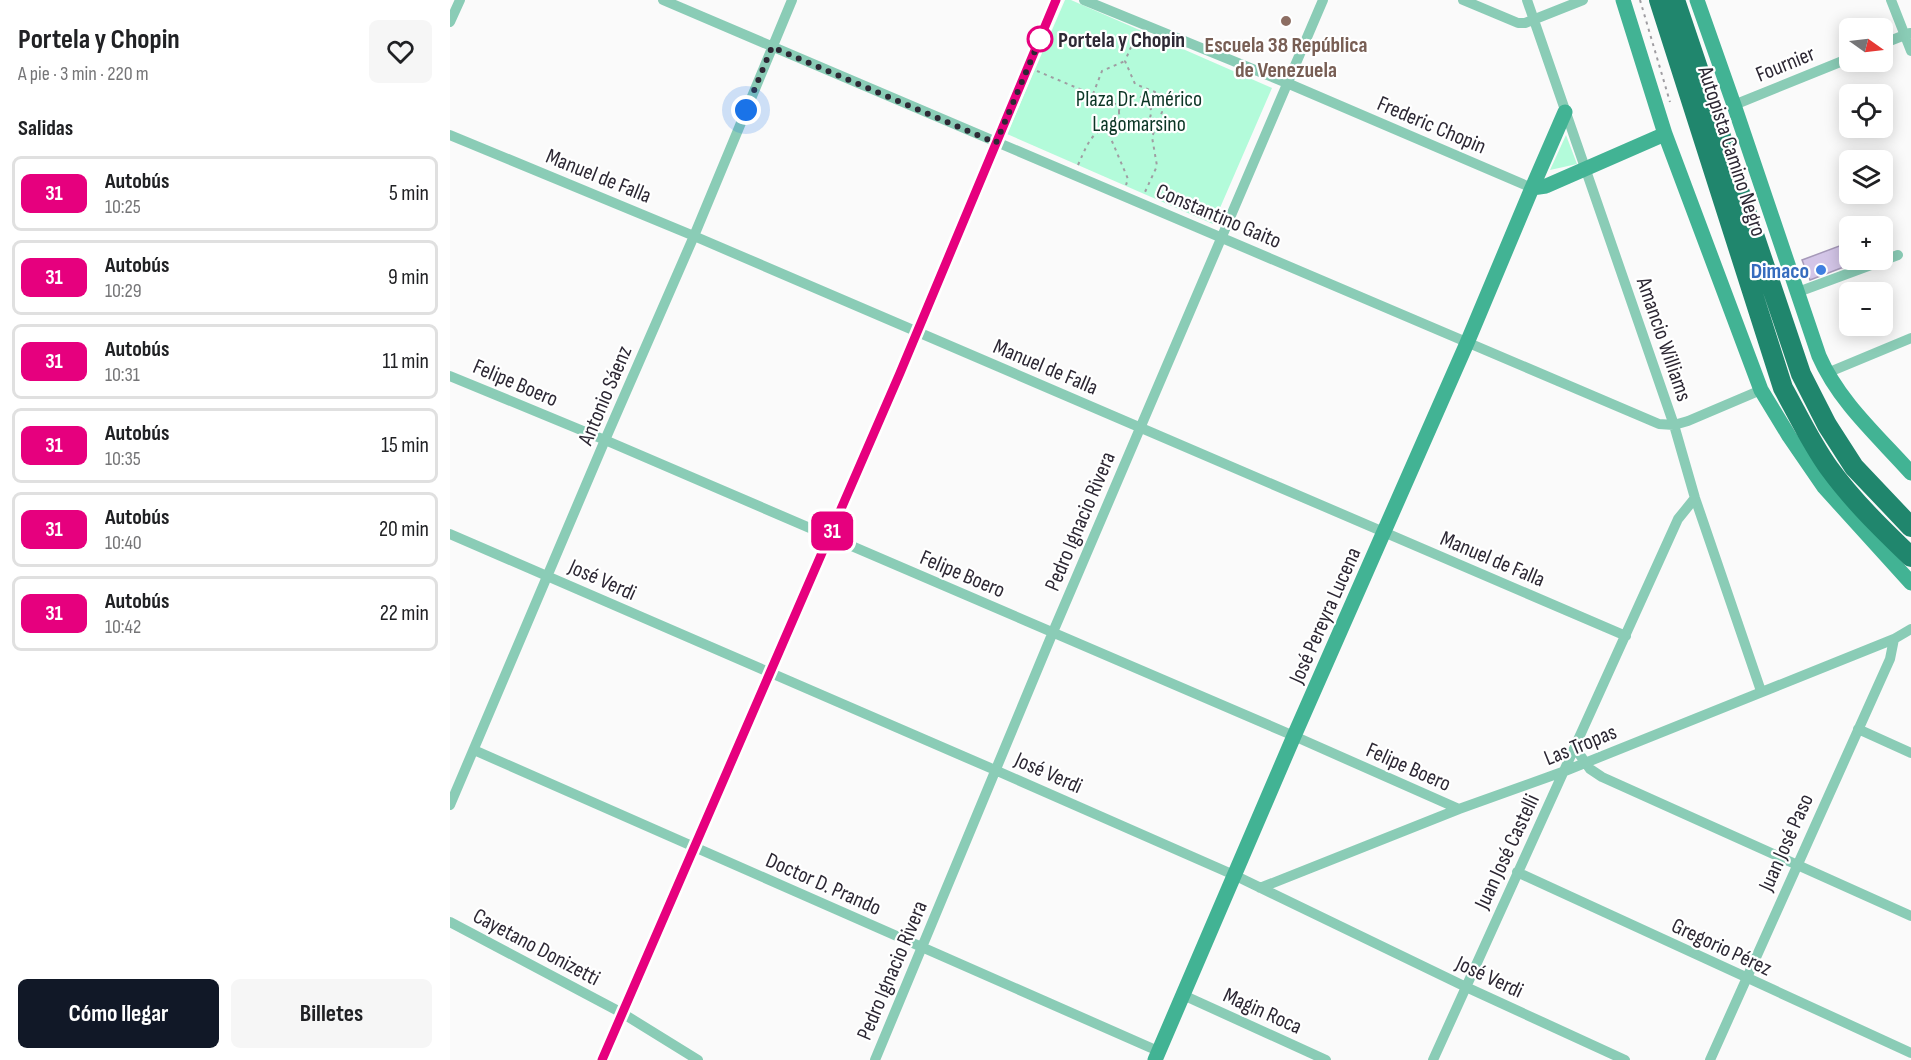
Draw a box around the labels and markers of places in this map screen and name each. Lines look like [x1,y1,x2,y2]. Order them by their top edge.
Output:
marker: Escuela 38 República de Venezuela [1279,14,1293,28]
marker: Portela y Chopin [1027,26,1053,52]
place label: Portela y Chopin [1058,27,1185,54]
place label: Escuela 38 República de Venezuela [1205,32,1367,84]
place label: Dimaco [1751,258,1809,285]
marker: Dimaco [1814,263,1828,277]

